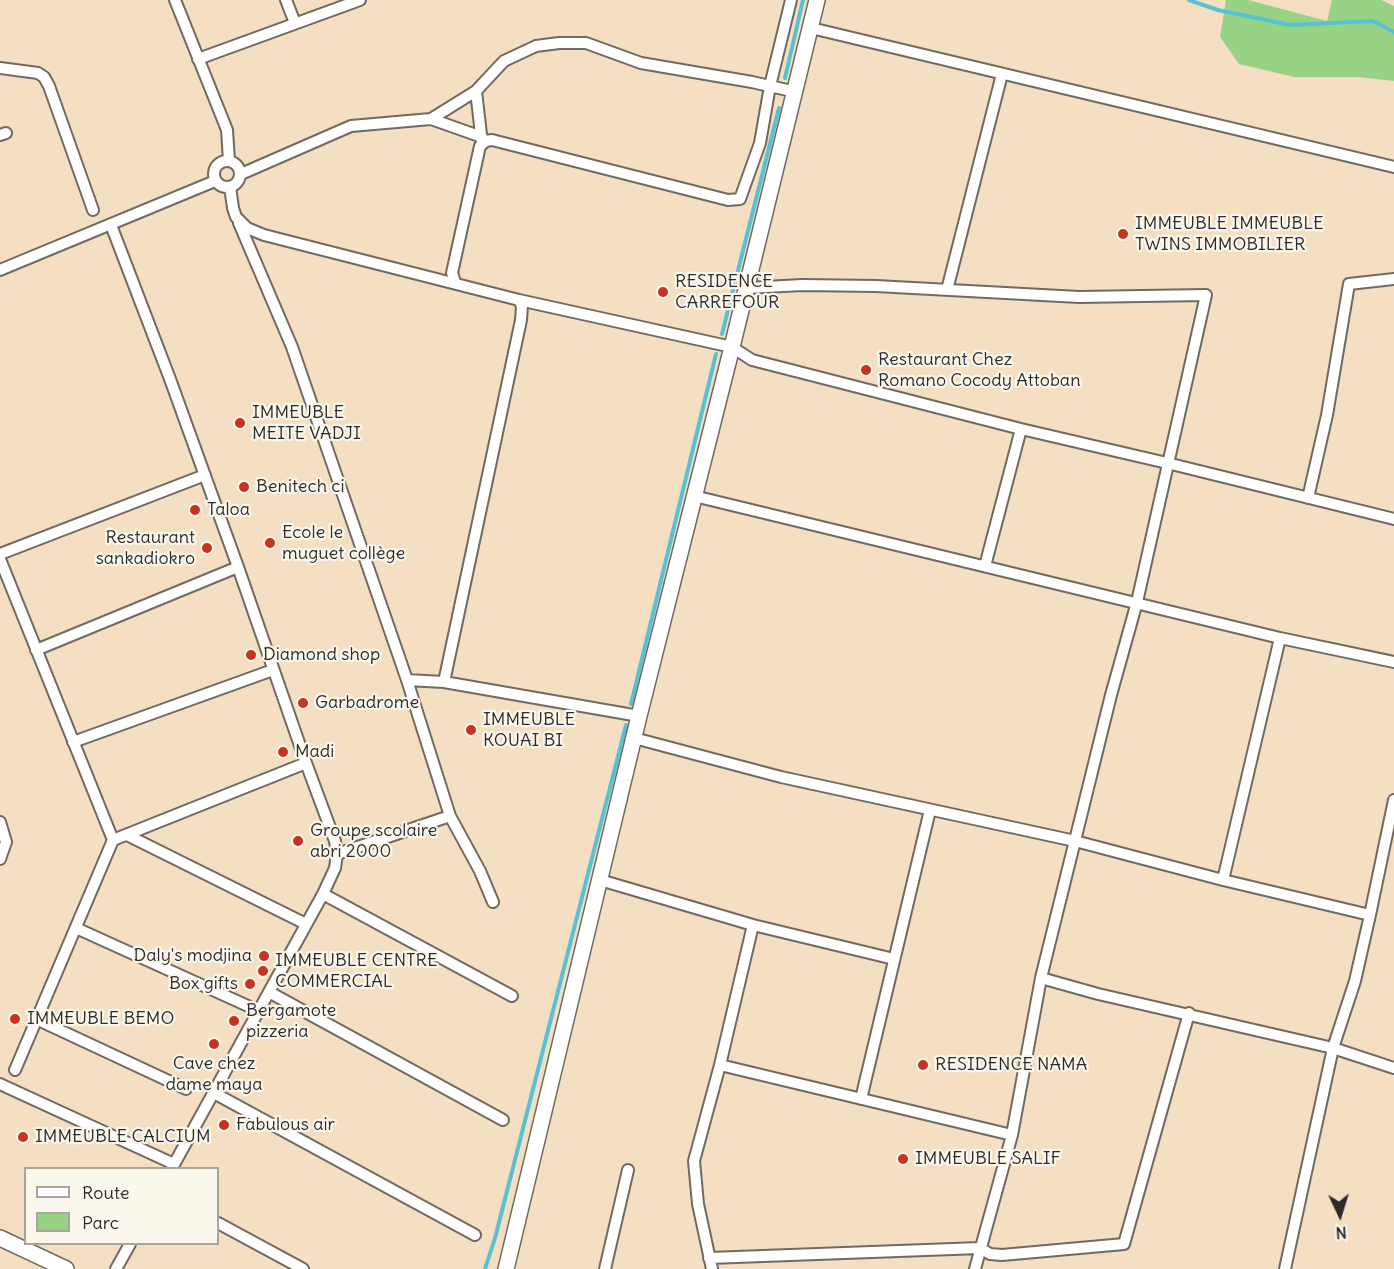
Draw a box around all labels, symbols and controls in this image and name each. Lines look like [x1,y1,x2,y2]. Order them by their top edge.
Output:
place label: IMMEUBLE IMMEUBLE TWINS IMMOBILIER [1135,213,1324,256]
marker: IMMEUBLE IMMEUBLE TWINS IMMOBILIER [1116,227,1130,241]
place label: RESIDENCE CARREFOUR [675,271,780,314]
marker: RESIDENCE CARREFOUR [656,285,670,299]
place label: Restaurant Chez Romano Cocody Attoban [878,349,1081,392]
marker: Restaurant Chez Romano Cocody Attoban [859,363,873,377]
place label: IMMEUBLE MEITE VADJI [252,402,361,444]
marker: IMMEUBLE MEITE VADJI [233,416,247,430]
place label: Benitech ci [256,476,345,498]
marker: Benitech ci [237,480,251,494]
place label: Taloa [207,499,250,521]
marker: Taloa [188,503,202,517]
place label: Ecole le muguet collège [282,522,405,564]
place label: Restaurant sankadiokro [96,527,195,570]
marker: Ecole le muguet collège [263,536,277,550]
marker: Restaurant sankadiokro [200,541,214,555]
place label: Diamond shop [263,644,380,666]
marker: Diamond shop [244,648,258,662]
place label: Garbadrome [315,692,419,714]
marker: Garbadrome [296,696,310,710]
place label: IMMEUBLE KOUAI BI [483,709,575,752]
marker: IMMEUBLE KOUAI BI [464,723,478,737]
place label: Madi [295,741,334,763]
marker: Madi [276,745,290,759]
place label: Groupe scolaire abri 2000 [310,820,437,862]
marker: Groupe scolaire abri 2000 [291,834,305,848]
place label: Daly's modjina [134,945,252,967]
marker: Daly's modjina [257,949,271,963]
place label: IMMEUBLE CENTRE COMMERCIAL [275,950,438,992]
marker: IMMEUBLE CENTRE COMMERCIAL [256,964,270,978]
place label: Box gifts [169,973,238,995]
marker: Box gifts [243,977,257,991]
place label: Bergamote pizzeria [246,1000,336,1042]
place label: IMMEUBLE BEMO [27,1008,174,1030]
marker: IMMEUBLE BEMO [8,1012,22,1026]
marker: Bergamote pizzeria [227,1014,241,1028]
marker: Cave chez dame maya [207,1037,221,1051]
place label: Cave chez dame maya [165,1053,263,1096]
place label: RESIDENCE NAMA [935,1054,1087,1076]
marker: RESIDENCE NAMA [916,1058,930,1072]
place label: Fabulous air [236,1114,335,1136]
marker: Fabulous air [217,1118,231,1132]
place label: IMMEUBLE CALCIUM [35,1126,210,1148]
marker: IMMEUBLE CALCIUM [16,1130,30,1144]
place label: IMMEUBLE SALIF [915,1148,1061,1170]
marker: IMMEUBLE SALIF [896,1152,910,1166]
legend [24,1167,219,1245]
text: Route [82,1181,130,1204]
north arrow [1310,1185,1370,1245]
text: Parc [82,1211,119,1234]
text: N [1335,1223,1347,1243]

